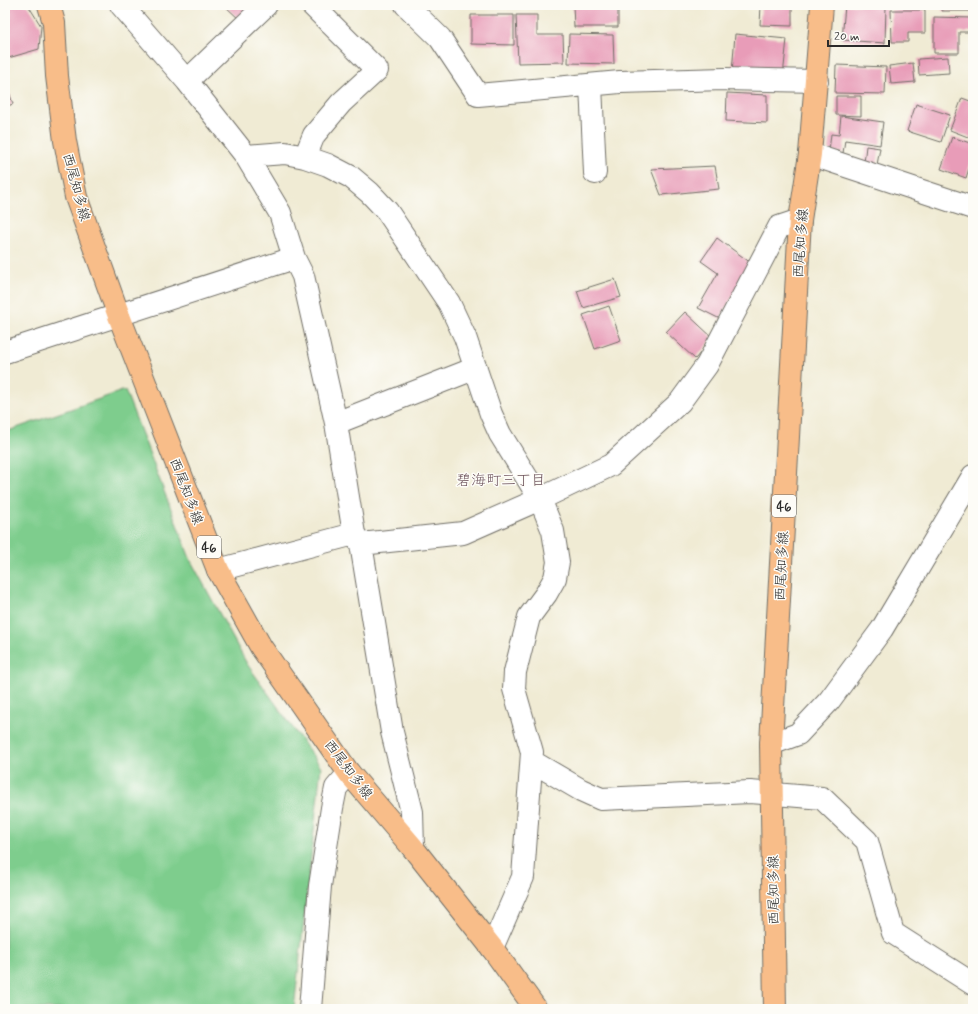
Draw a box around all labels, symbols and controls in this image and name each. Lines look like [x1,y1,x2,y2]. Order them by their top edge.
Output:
scale bar [828,22,889,48]
text: 20 m [834,29,860,45]
street label: 西尾知多線 [58,151,94,223]
street label: 西尾知多線 [790,208,812,279]
street label: 西尾知多線 [165,455,207,527]
district label: 碧海町三丁目 [456,471,546,491]
road number: 46 [772,495,796,517]
street label: 西尾知多線 [771,531,793,601]
road number: 46 [197,536,221,558]
street label: 西尾知多線 [320,736,376,803]
street label: 西尾知多線 [764,855,784,925]

